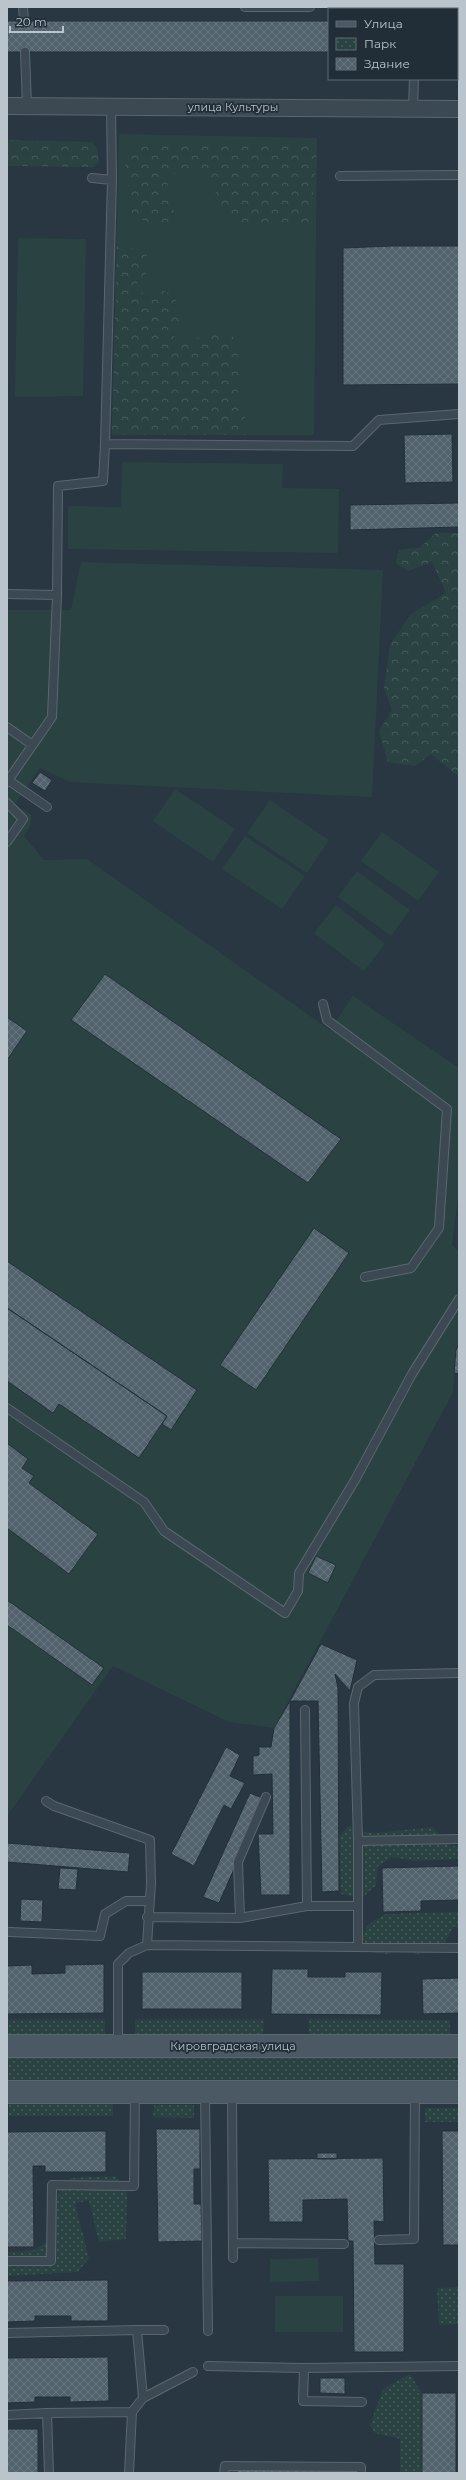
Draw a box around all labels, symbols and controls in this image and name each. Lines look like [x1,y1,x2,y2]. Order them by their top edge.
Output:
scale bar [10,8,63,34]
legend [328,8,458,80]
text: 20 m [16,14,47,29]
text: Улица [364,16,403,31]
text: Парк [364,36,396,51]
text: Здание [364,56,410,71]
street label: улица Культуры [187,100,278,114]
street label: Кировградская улица [170,2039,296,2053]

